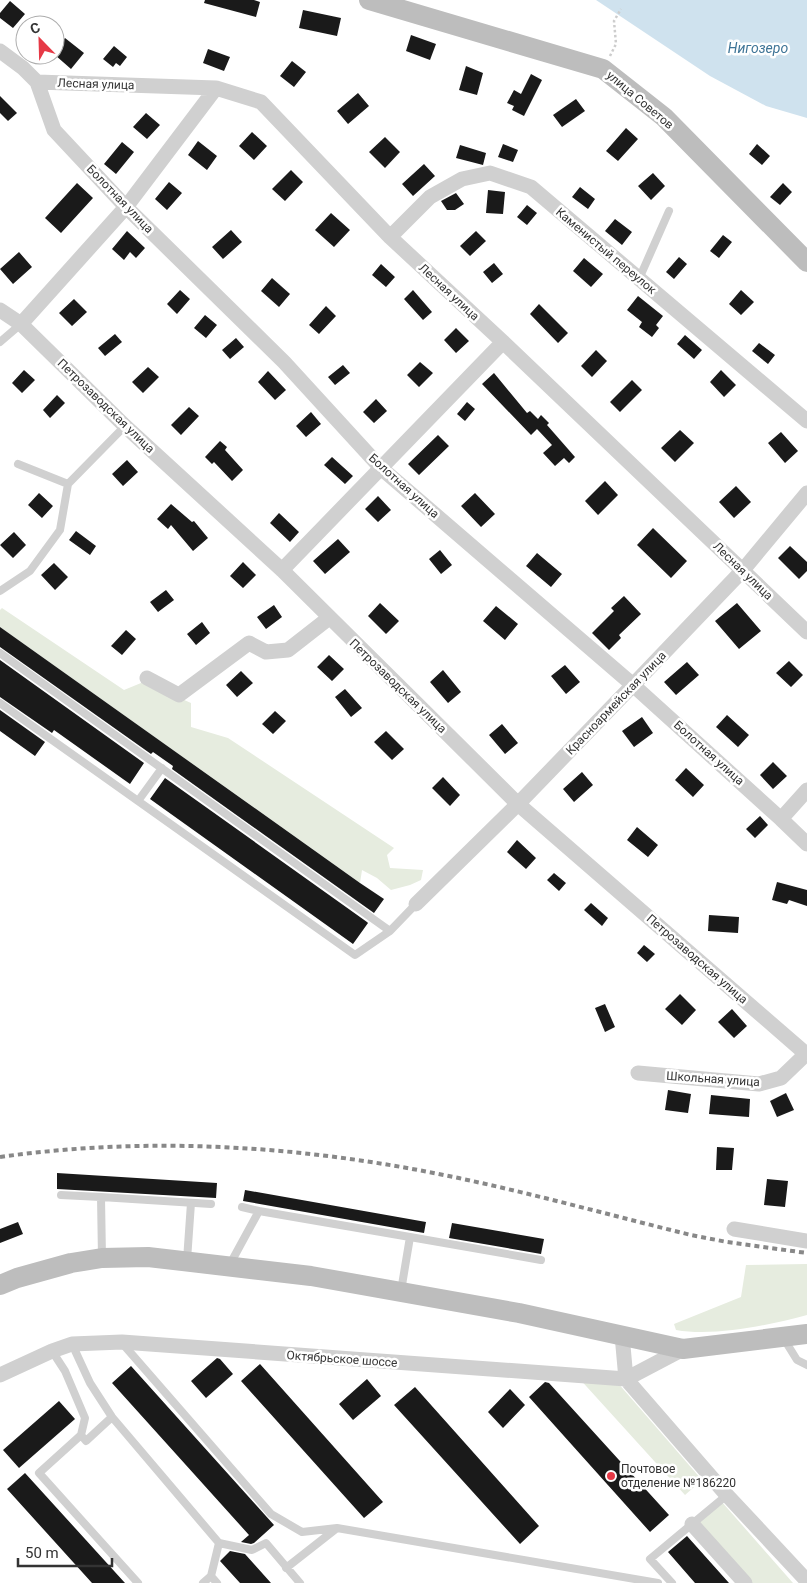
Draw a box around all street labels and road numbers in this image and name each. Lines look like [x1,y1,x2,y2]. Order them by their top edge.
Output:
street label: улица Советов [604,68,676,132]
street label: Лесная улица [57,76,135,92]
street label: Болотная улица [84,162,156,236]
street label: Каменистый переулок [553,205,659,297]
street label: Лесная улица [416,261,482,323]
street label: Петрозаводская улица [55,356,157,456]
street label: Болотная улица [366,451,442,521]
street label: Лесная улица [710,539,776,603]
street label: Петрозаводская улица [347,636,449,736]
street label: Красноармейская улица [563,648,669,758]
street label: Болотная улица [671,718,747,788]
street label: Петрозаводская улица [644,911,750,1007]
street label: Школьная улица [666,1069,760,1089]
street label: Октябрьское шоссе [286,1348,398,1370]

